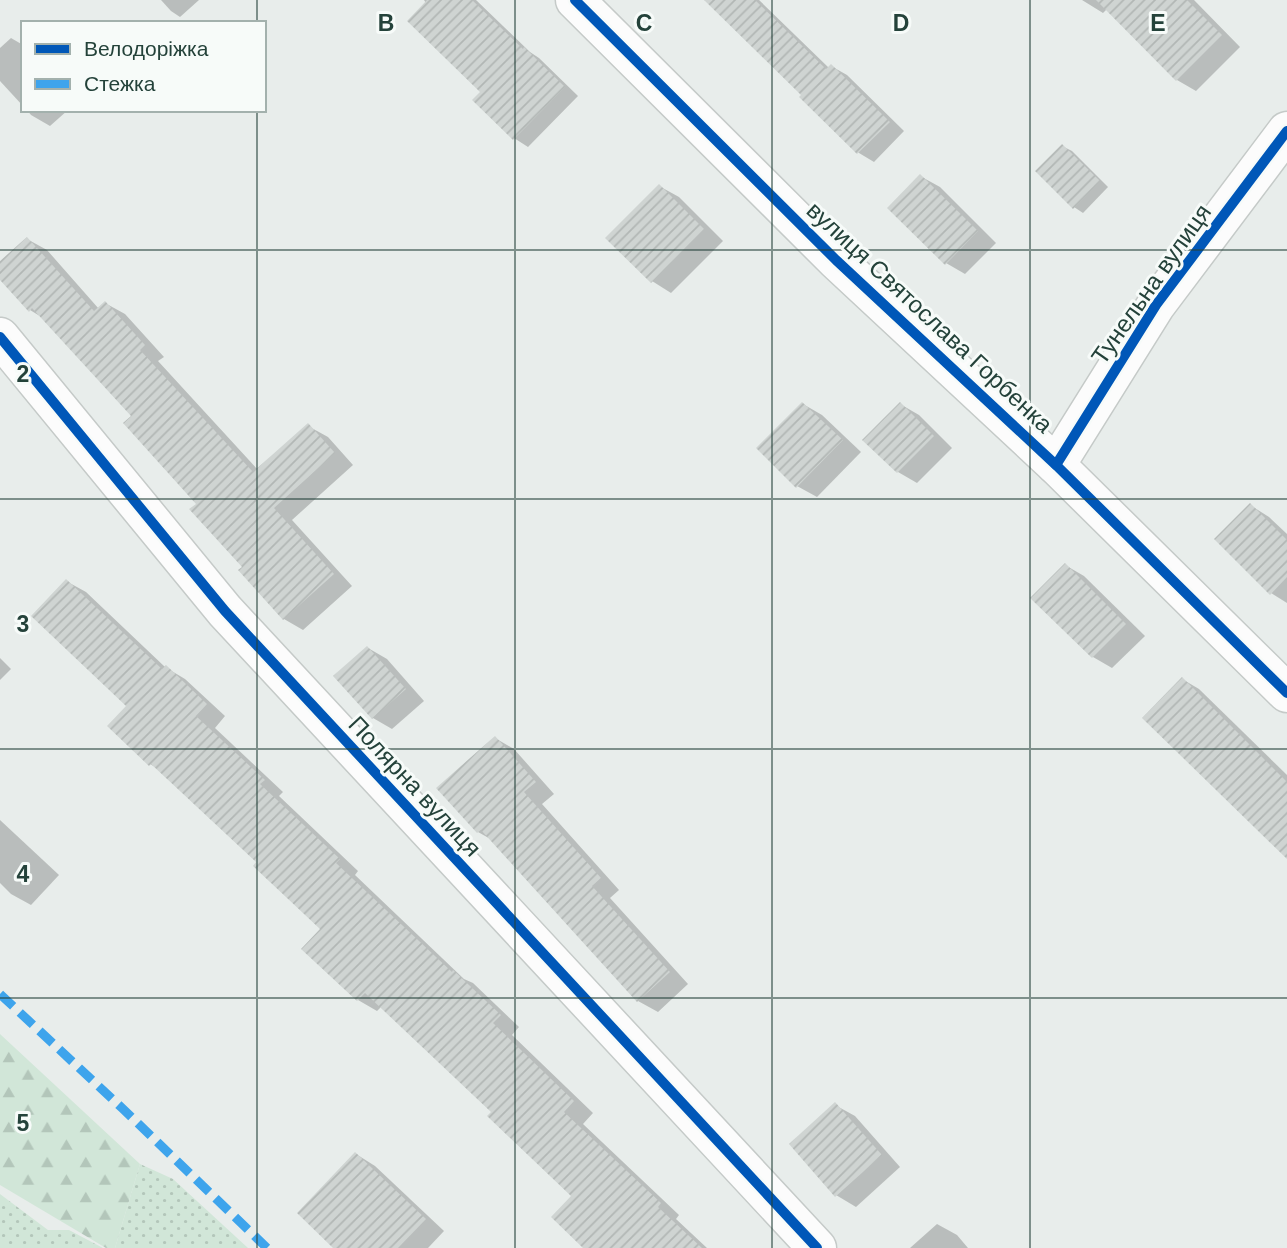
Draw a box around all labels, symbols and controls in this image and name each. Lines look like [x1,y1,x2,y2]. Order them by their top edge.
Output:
text: B [378,10,394,36]
text: C [636,10,652,36]
text: D [893,10,909,36]
text: E [1150,10,1166,36]
legend [21,21,266,112]
text: Велодоріжка [84,37,209,60]
text: Стежка [84,72,156,95]
street label: вулиця Святослава Горбенка [802,196,1059,438]
street label: Тунельна вулиця [1086,199,1216,369]
text: 2 [17,361,29,387]
text: 3 [17,611,29,637]
street label: Полярна вулиця [343,710,487,862]
text: 4 [17,861,30,887]
text: 5 [17,1110,30,1136]

